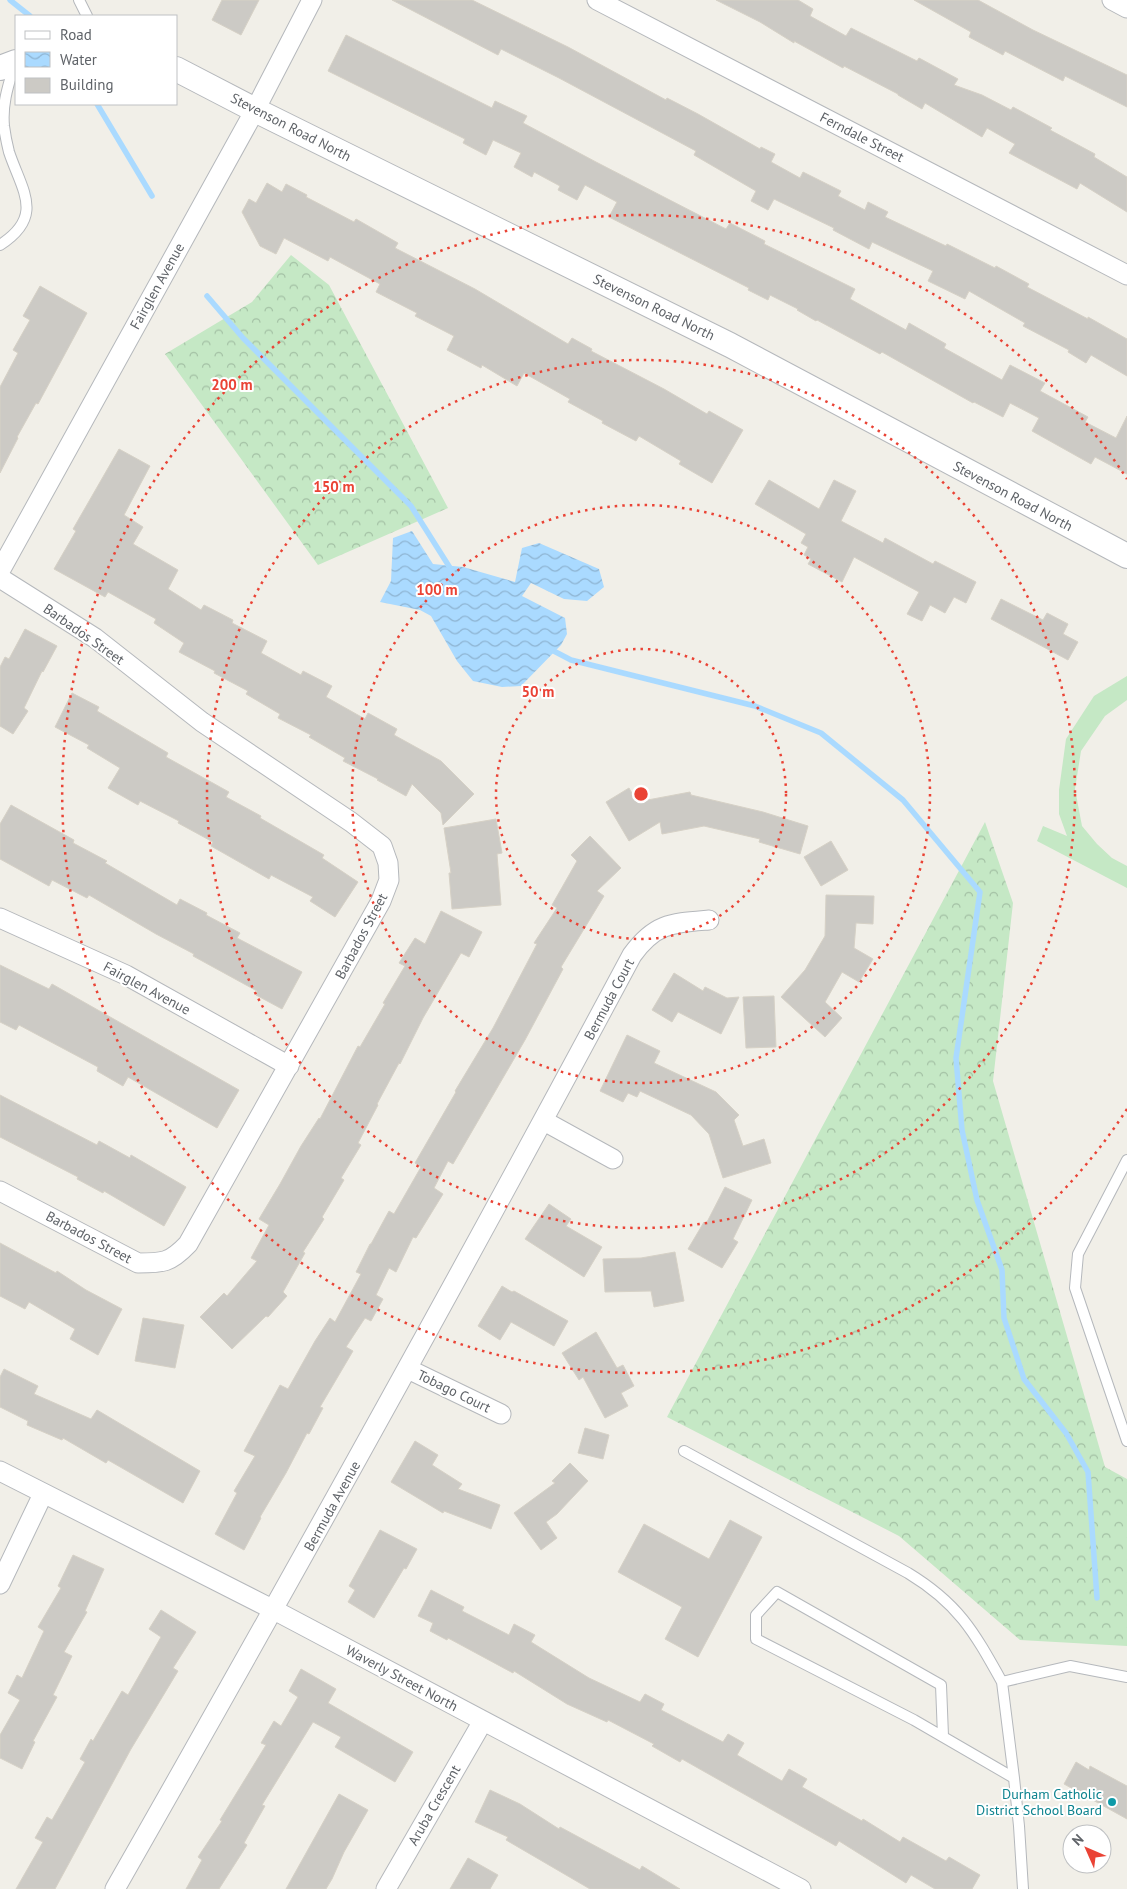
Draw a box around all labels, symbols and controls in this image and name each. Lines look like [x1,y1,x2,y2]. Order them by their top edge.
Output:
legend [15,15,178,105]
text: Road [60,25,92,44]
text: Water [60,50,97,69]
text: Building [60,75,114,94]
street label: Stevenson Road North [228,89,354,165]
street label: Ferndale Street [817,108,907,166]
street label: Fairglen Avenue [126,240,188,332]
street label: Stevenson Road North [590,270,718,344]
text: 200 m [211,375,253,394]
street label: Stevenson Road North [950,457,1076,535]
text: 150 m [313,477,355,496]
text: 100 m [416,580,458,599]
street label: Barbados Street [40,599,128,669]
text: 50 m [522,682,554,701]
centre of rings [632,785,650,803]
street label: Barbados Street [331,890,391,982]
street label: Bermuda Court [580,955,638,1043]
street label: Fairglen Avenue [100,957,194,1019]
street label: Barbados Street [43,1207,135,1267]
street label: Tobago Court [414,1366,494,1417]
street label: Bermuda Avenue [300,1458,364,1554]
street label: Waverly Street North [343,1641,461,1715]
street label: Aruba Crescent [404,1761,464,1848]
place label: Durham Catholic District School Board [976,1785,1102,1819]
marker: Durham Catholic District School Board [1106,1796,1118,1808]
north arrow [1062,1824,1112,1874]
text: N [1068,1830,1087,1849]

